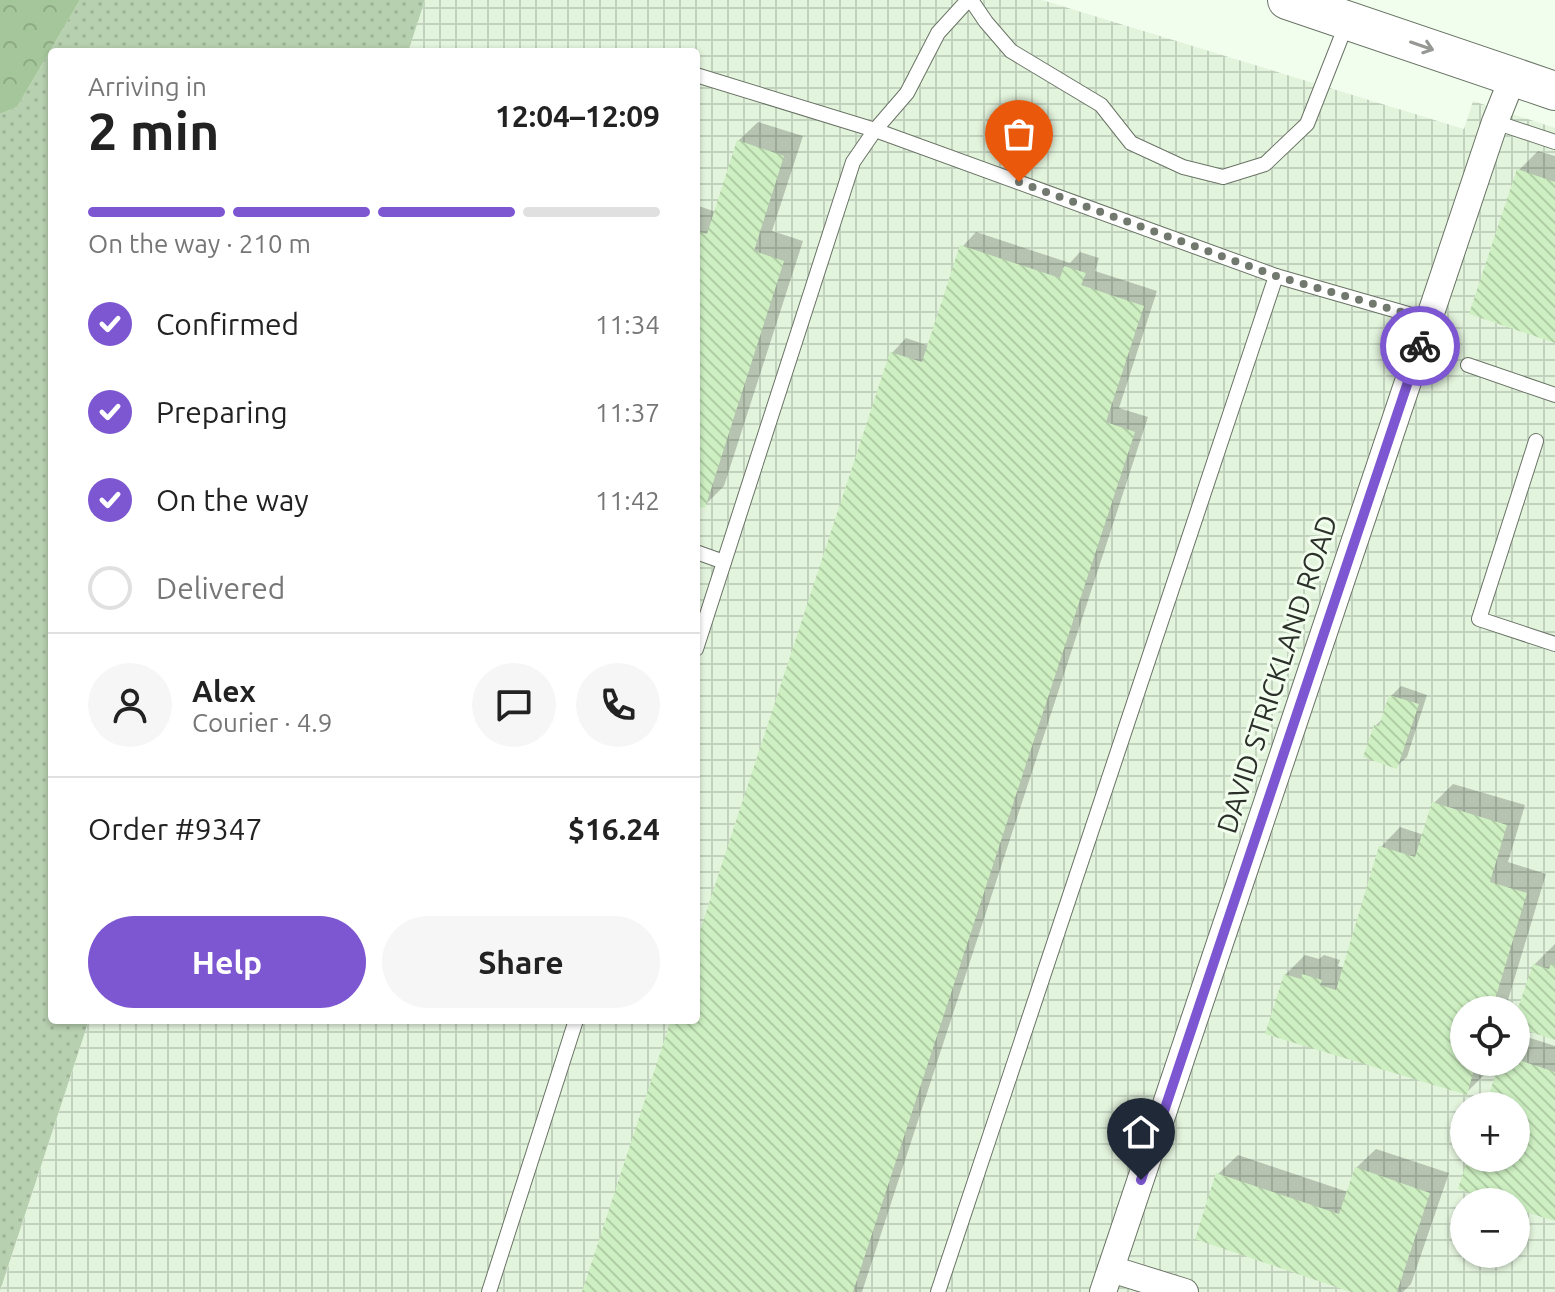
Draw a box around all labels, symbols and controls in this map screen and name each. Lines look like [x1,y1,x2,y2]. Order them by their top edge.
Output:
one-way arrow [1409,39,1434,54]
text: Arriving in [88,72,207,101]
text: 12:04–12:09 [495,99,660,133]
pin [985,100,1053,182]
text: 2 min [88,102,219,160]
icon: bag [997,112,1041,156]
text: On the way · 210 m [88,229,311,258]
icon: check [88,302,132,346]
courier [1380,306,1460,386]
text: Confirmed [156,307,299,341]
text: 11:34 [595,310,660,339]
icon: bike [1398,324,1442,368]
icon: check [88,390,132,434]
text: Preparing [156,395,288,429]
text: 11:37 [595,398,660,427]
icon: check [88,478,132,522]
text: On the way [156,483,309,517]
text: 11:42 [595,486,660,515]
street label: DAVID STRICKLAND ROAD [1210,511,1343,837]
text: Delivered [156,571,285,605]
button: person [88,663,172,747]
button: chat [472,663,556,747]
button: phone [576,663,660,747]
text: Alex [192,674,256,708]
text: Courier · 4.9 [192,708,332,737]
text: Order #9347 [88,812,262,846]
text: $16.24 [568,812,660,846]
button: Help [88,916,366,1008]
button: Share [382,916,660,1008]
map controls [1450,996,1530,1268]
button: locate [1450,996,1530,1076]
button: + [1450,1092,1530,1172]
pin [1107,1098,1175,1180]
icon: home [1119,1110,1163,1154]
button: − [1450,1188,1530,1268]

